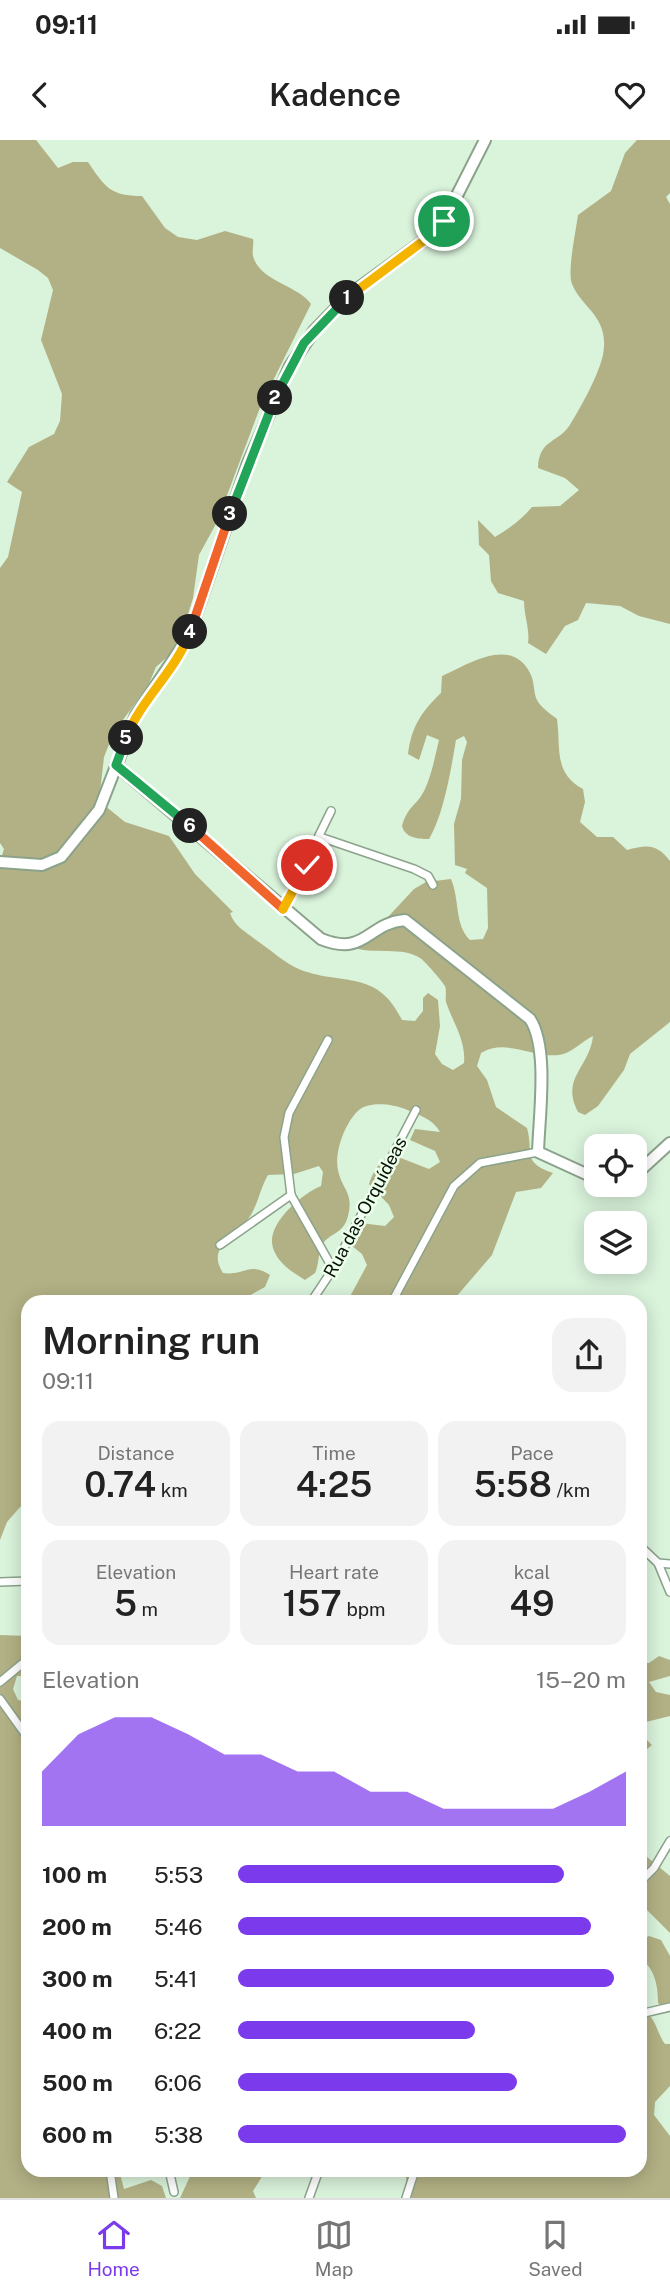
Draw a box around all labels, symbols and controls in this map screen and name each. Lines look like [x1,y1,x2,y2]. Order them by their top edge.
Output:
text: 09:11 [35,9,98,40]
icon: back [21,76,59,114]
text: Kadence [269,76,401,113]
icon: heart [611,76,649,114]
pin [414,191,474,251]
icon: arrive [425,202,463,240]
pin: 1 [330,280,364,316]
text: 1 [342,286,351,308]
pin: 2 [258,380,292,416]
text: 2 [268,386,281,408]
pin: 3 [212,496,247,532]
text: 3 [223,502,236,524]
pin: 4 [172,615,208,650]
text: 4 [183,620,196,642]
pin: 5 [108,720,144,756]
text: 5 [119,726,132,748]
pin: 6 [172,808,208,844]
text: 6 [183,814,196,836]
pin [277,835,337,895]
icon: check [288,846,326,884]
street label: Rua das Orquídeas [319,1133,411,1281]
map controls [584,1134,647,1274]
button: locate [584,1134,647,1197]
button: layers [584,1211,647,1274]
text: Morning run [42,1318,260,1363]
button: share [552,1318,626,1392]
text: 09:11 [42,1367,94,1394]
text: Distance [97,1442,175,1464]
text: Time [312,1442,356,1464]
text: Pace [510,1442,554,1464]
text: 0.74 [84,1464,156,1505]
text: 4:25 [296,1464,372,1505]
text: 5:58 [474,1464,552,1505]
text: km [156,1479,188,1501]
text: /km [552,1479,590,1501]
text: Elevation [96,1561,176,1583]
text: Heart rate [289,1561,379,1583]
text: kcal [514,1561,550,1583]
text: 5 [114,1583,137,1624]
text: 157 [283,1583,342,1624]
text: 49 [509,1583,555,1624]
text: m [137,1598,158,1620]
text: bpm [342,1598,385,1620]
text: Elevation [42,1666,140,1693]
text: 15–20 m [536,1666,626,1693]
text: 100 m [42,1861,107,1888]
text: 5:53 [154,1861,203,1888]
text: 200 m [42,1913,112,1940]
text: 5:46 [154,1913,203,1940]
text: 300 m [42,1965,113,1992]
text: 5:41 [154,1965,198,1992]
text: 400 m [42,2017,112,2044]
text: 6:22 [154,2017,201,2044]
text: 500 m [42,2069,113,2096]
text: 6:06 [154,2069,202,2096]
text: 600 m [42,2121,112,2148]
text: 5:38 [154,2121,203,2148]
tab: Home [87,2216,140,2280]
tab: Map [315,2216,353,2280]
tab: Saved [528,2216,583,2280]

